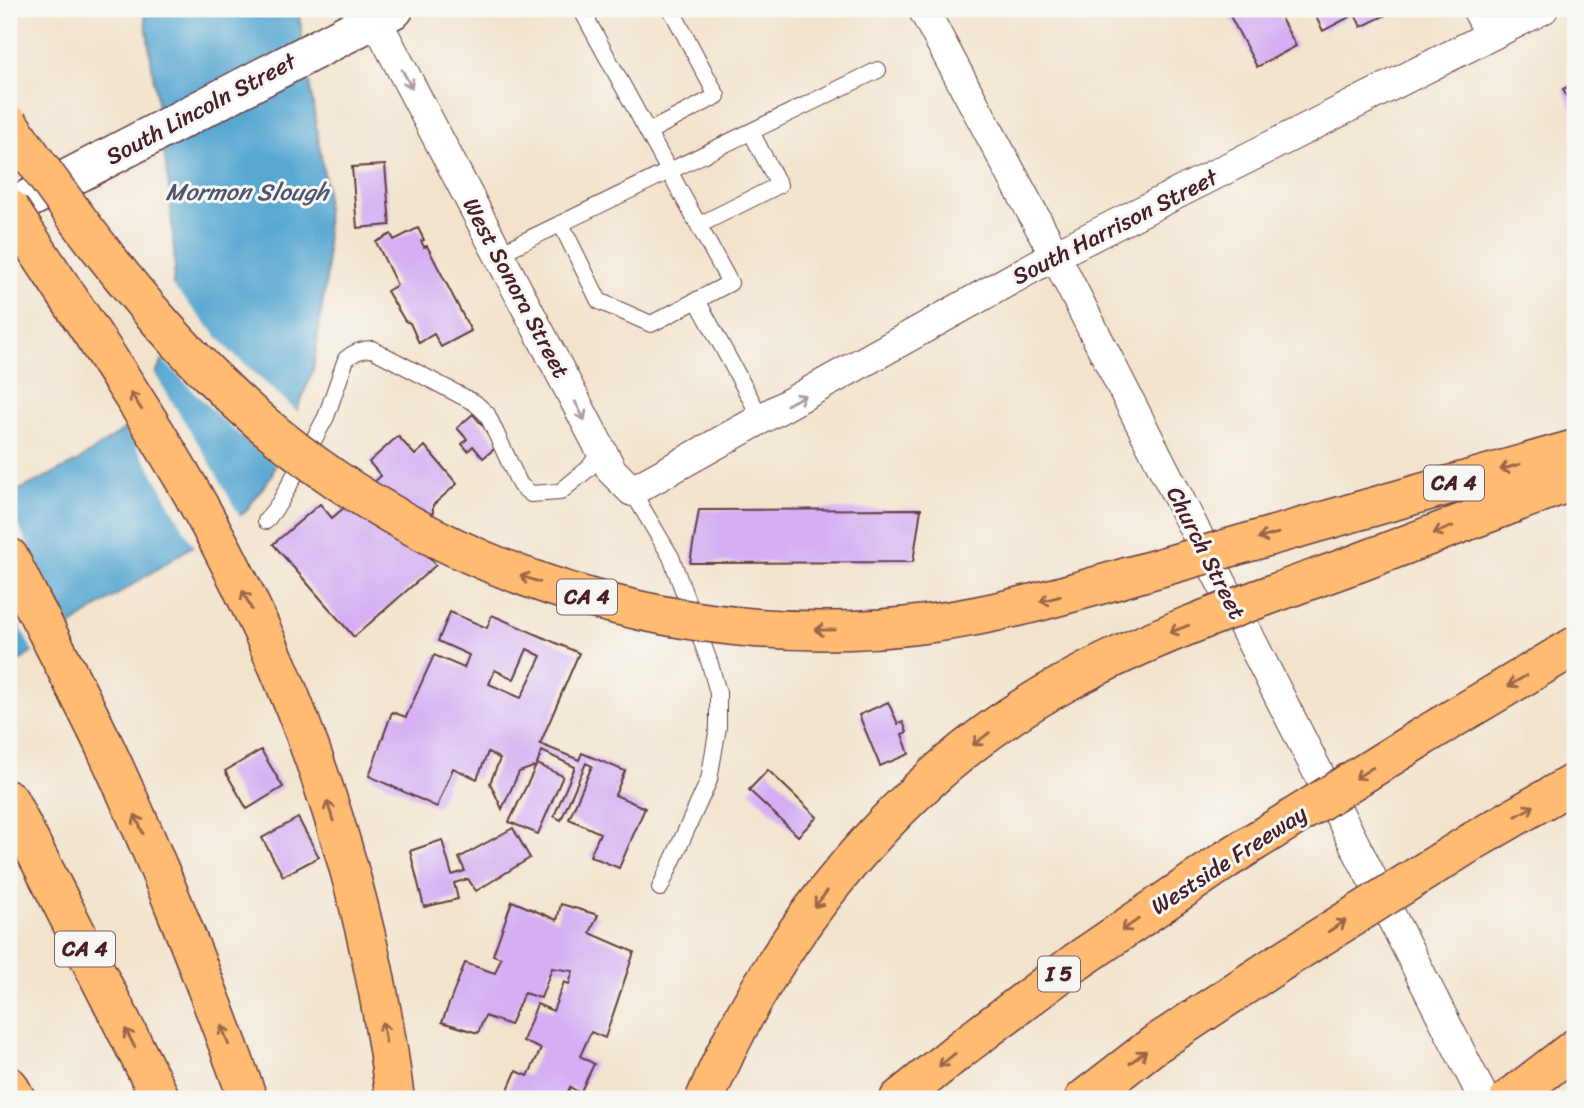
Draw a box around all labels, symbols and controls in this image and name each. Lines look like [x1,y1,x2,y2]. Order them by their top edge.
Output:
street label: South Lincoln Street [98,41,305,177]
one-way arrow [401,68,414,89]
street label: South Harrison Street [1005,157,1227,297]
water label: Mormon Slough [166,171,331,213]
street label: West Sonora Street [451,190,581,386]
one-way arrow [129,392,143,412]
one-way arrow [786,393,806,407]
one-way arrow [574,400,587,421]
one-way arrow [1499,462,1521,475]
road number: CA 4 [1424,466,1484,500]
street label: Church Street [1155,479,1257,627]
one-way arrow [1432,525,1454,538]
one-way arrow [1257,531,1279,544]
one-way arrow [519,572,541,584]
road number: CA 4 [557,580,617,614]
one-way arrow [239,590,253,611]
one-way arrow [1039,594,1061,607]
one-way arrow [814,623,837,637]
one-way arrow [1169,624,1191,636]
one-way arrow [1507,674,1527,688]
one-way arrow [972,731,991,746]
one-way arrow [1354,767,1374,781]
street label: Westside Freeway [1142,794,1316,926]
one-way arrow [323,800,336,822]
one-way arrow [1515,804,1535,818]
one-way arrow [132,814,145,836]
one-way arrow [813,889,828,908]
one-way arrow [1121,918,1140,932]
one-way arrow [1326,919,1346,933]
road number: CA 4 [55,932,115,967]
road number: I 5 [1038,956,1080,992]
one-way arrow [377,1021,391,1044]
one-way arrow [217,1025,230,1047]
one-way arrow [123,1028,136,1049]
one-way arrow [1128,1050,1147,1065]
one-way arrow [938,1052,956,1068]

